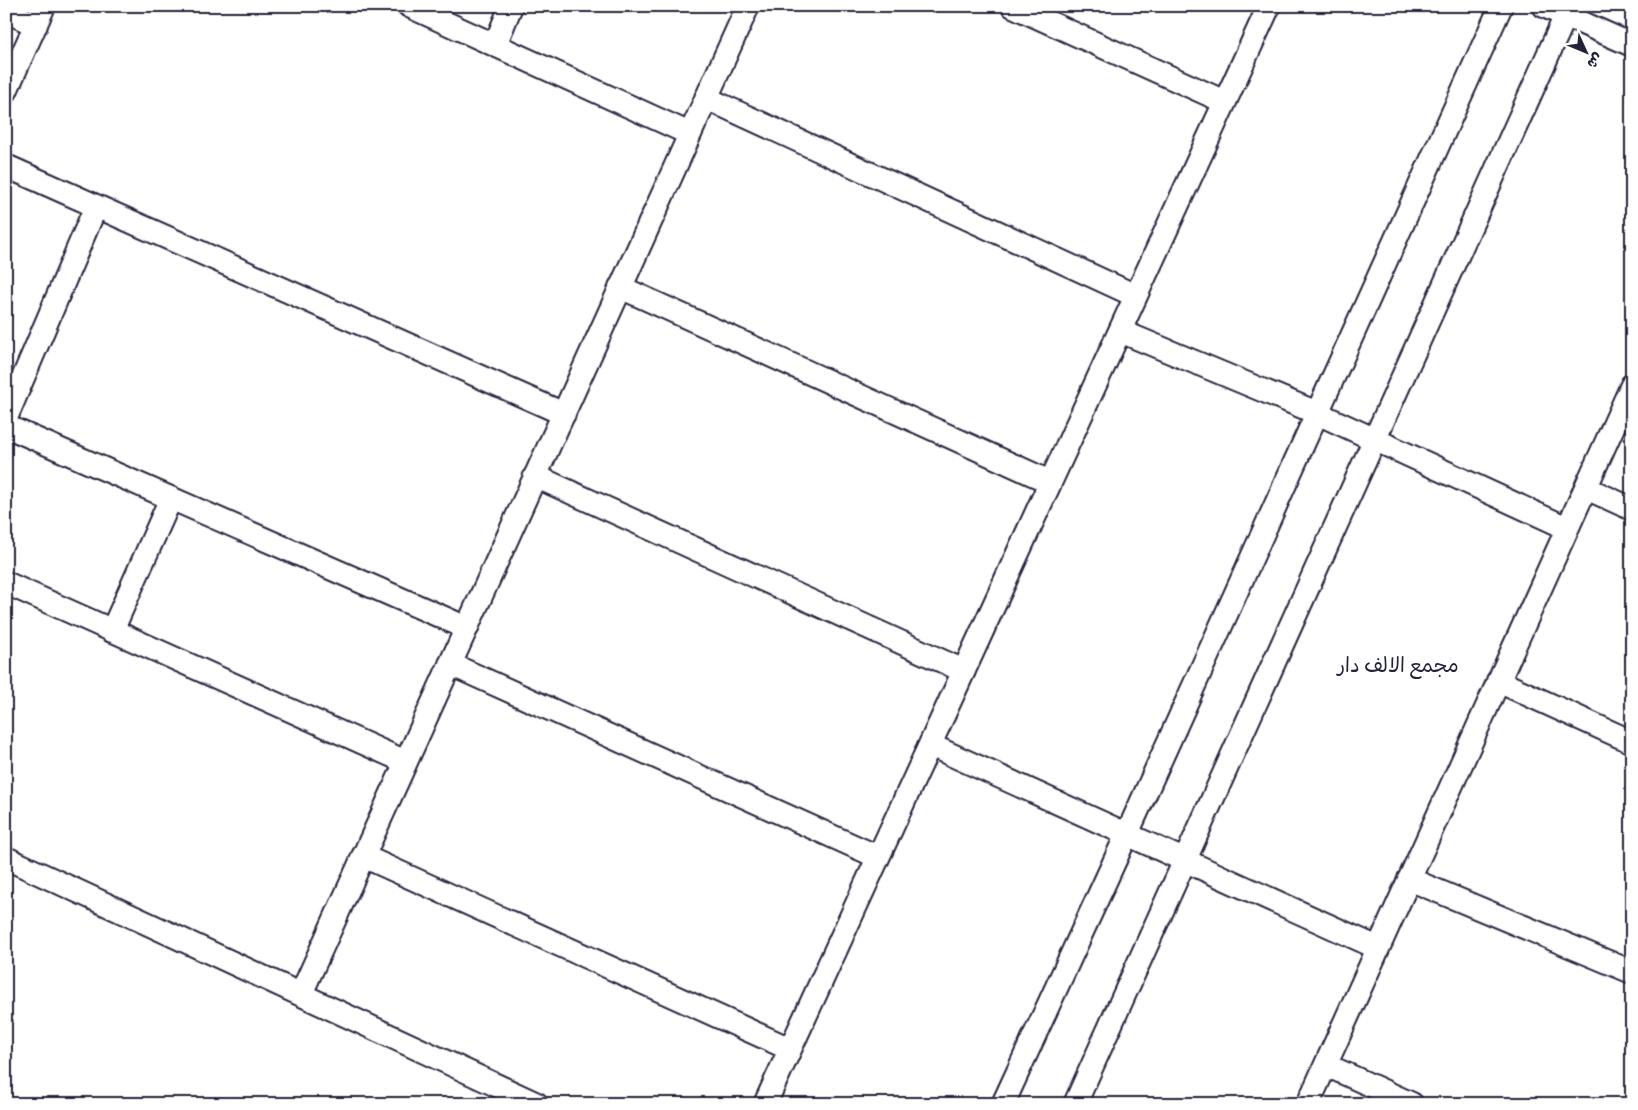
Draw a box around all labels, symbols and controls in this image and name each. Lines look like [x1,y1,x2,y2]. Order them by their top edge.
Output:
north arrow [1560,28,1610,78]
text: ش [1584,49,1606,72]
district label: مجمع الالف دار [1335,653,1459,680]

